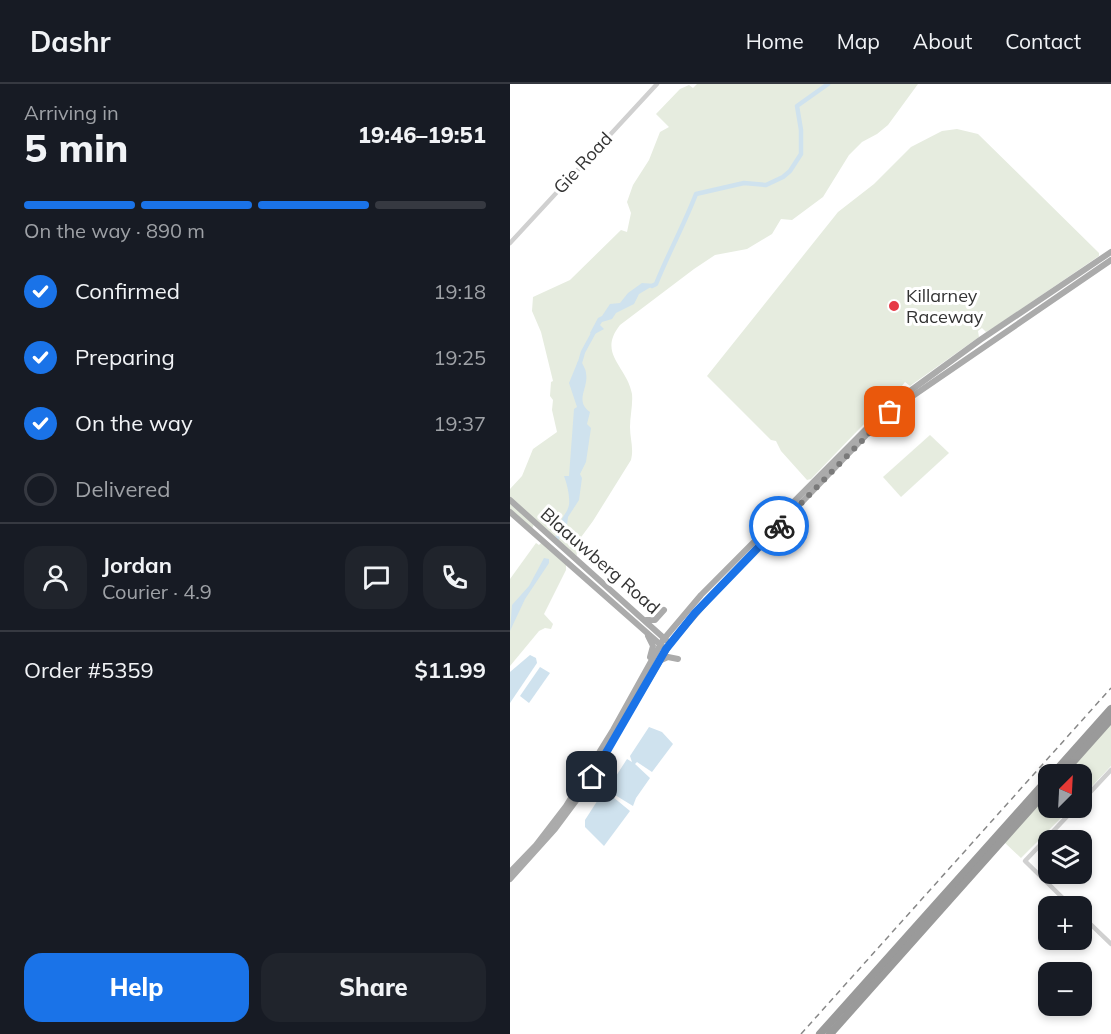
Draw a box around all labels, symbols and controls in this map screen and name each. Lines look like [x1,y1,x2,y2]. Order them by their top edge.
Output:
text: Dashr [30,24,111,59]
text: Home [746,28,804,54]
text: Map [837,28,880,54]
text: About [913,28,972,54]
text: Contact [1005,28,1081,54]
text: Arriving in [24,100,119,125]
text: 19:46–19:51 [358,121,486,149]
text: 5 min [24,123,129,172]
street label: Gie Road [548,127,617,198]
text: On the way · 890 m [24,218,205,243]
icon: check [24,275,57,308]
text: Confirmed [75,277,180,305]
text: 19:18 [433,279,486,304]
place label: Killarney Raceway [906,284,984,328]
marker: Killarney Raceway [887,299,901,313]
icon: check [24,341,57,374]
text: Preparing [75,343,175,371]
text: 19:25 [433,345,486,370]
pin [864,386,915,437]
icon: bag [873,395,906,428]
icon: check [24,407,57,440]
text: On the way [75,409,193,437]
text: 19:37 [433,411,486,436]
text: Delivered [75,475,170,503]
courier [749,496,809,556]
street label: Blaauwberg Road [536,502,665,619]
icon: bike [763,510,796,543]
button: person [24,546,87,609]
button: chat [345,546,408,609]
button: phone [423,546,486,609]
text: Jordan [102,551,172,579]
text: Courier · 4.9 [102,579,212,604]
text: Order #5359 [24,656,154,684]
text: $11.99 [415,656,486,684]
pin [566,751,617,802]
icon: home [575,760,608,793]
north arrow [1038,764,1092,818]
map controls [1038,764,1092,1016]
button: layers [1038,830,1092,884]
button: + [1038,896,1092,950]
button: Help [24,953,249,1022]
button: Share [261,953,486,1022]
button: − [1038,962,1092,1016]

